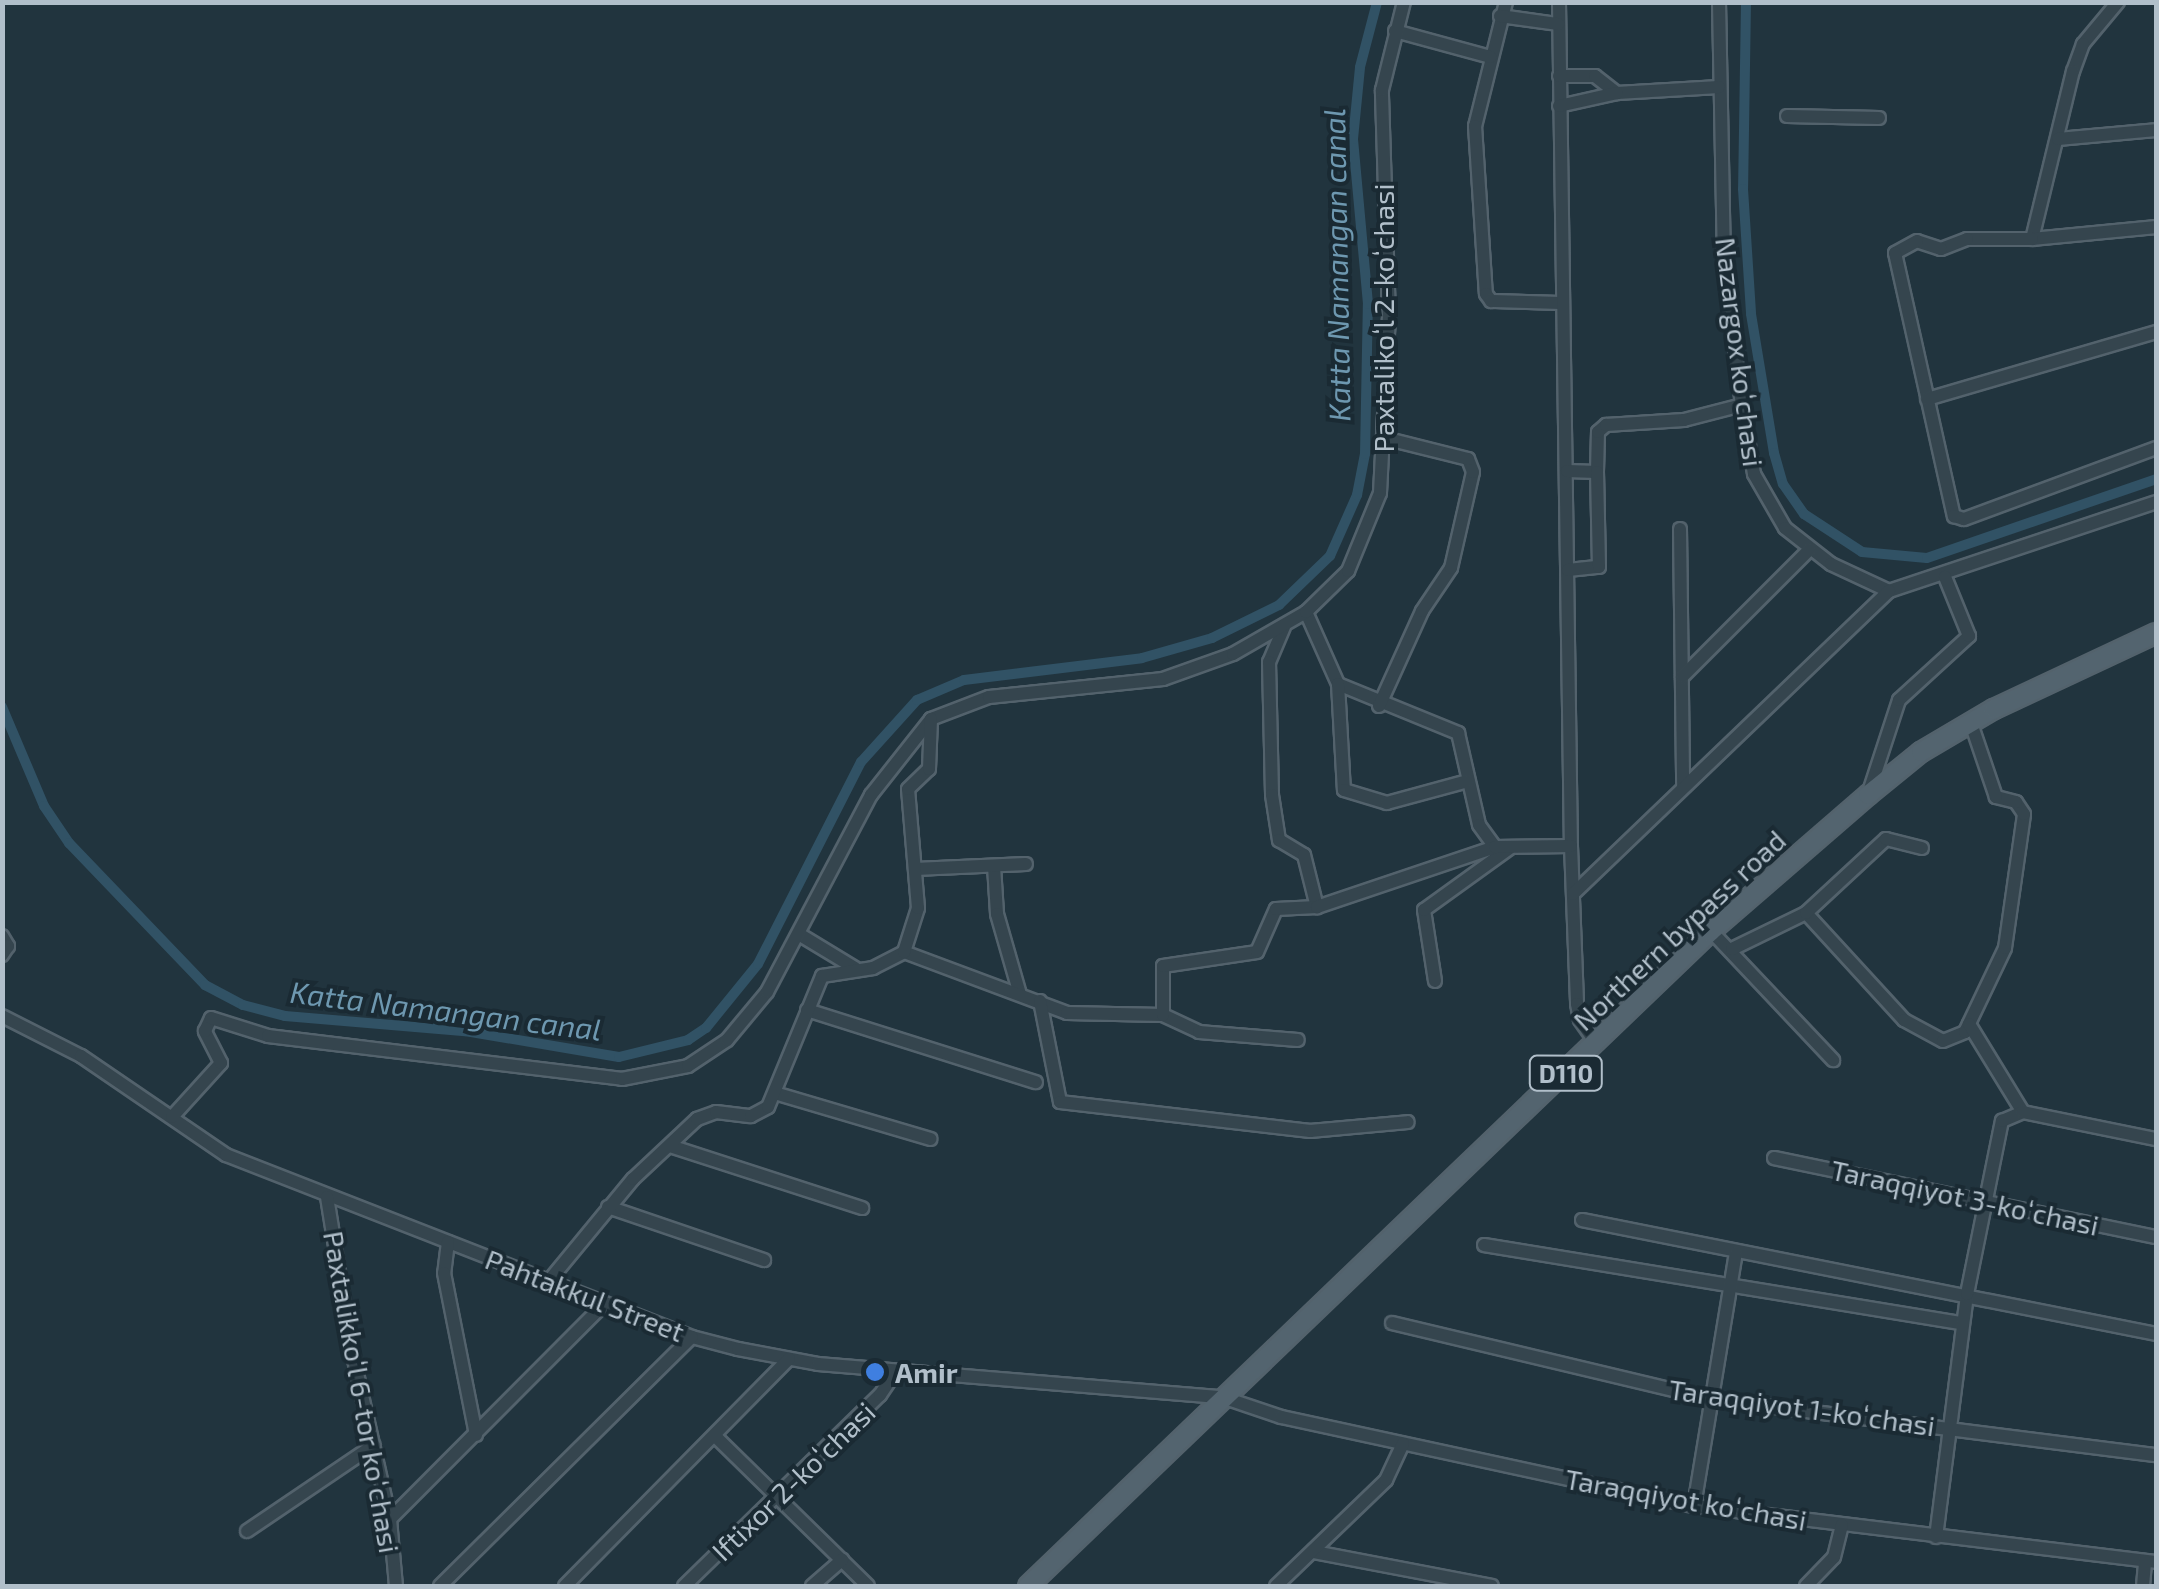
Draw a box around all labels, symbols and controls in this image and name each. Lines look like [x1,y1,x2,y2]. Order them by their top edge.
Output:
water label: Katta Namangan canal [1315,108,1357,422]
street label: Paxtalikoʻl 2-koʻchasi [1366,183,1400,453]
street label: Nazargox koʻchasi [1709,235,1771,469]
street label: Northern bypass road [1566,823,1792,1037]
water label: Katta Namangan canal [288,973,604,1047]
road number: D110 [1528,1053,1604,1093]
street label: Taraqqiyot 3-koʻchasi [1828,1152,2102,1242]
street label: Paxtalikkoʻl 6-tor koʻchasi [317,1228,407,1556]
street label: Pahtakkul Street [481,1242,689,1348]
place label: Amir [895,1355,958,1389]
marker: Amir [864,1361,886,1383]
street label: Taraqqiyot 1-koʻchasi [1667,1372,1937,1442]
street label: Iftixor 2-koʻchasi [704,1394,882,1568]
street label: Taraqqiyot koʻchasi [1563,1461,1809,1537]

